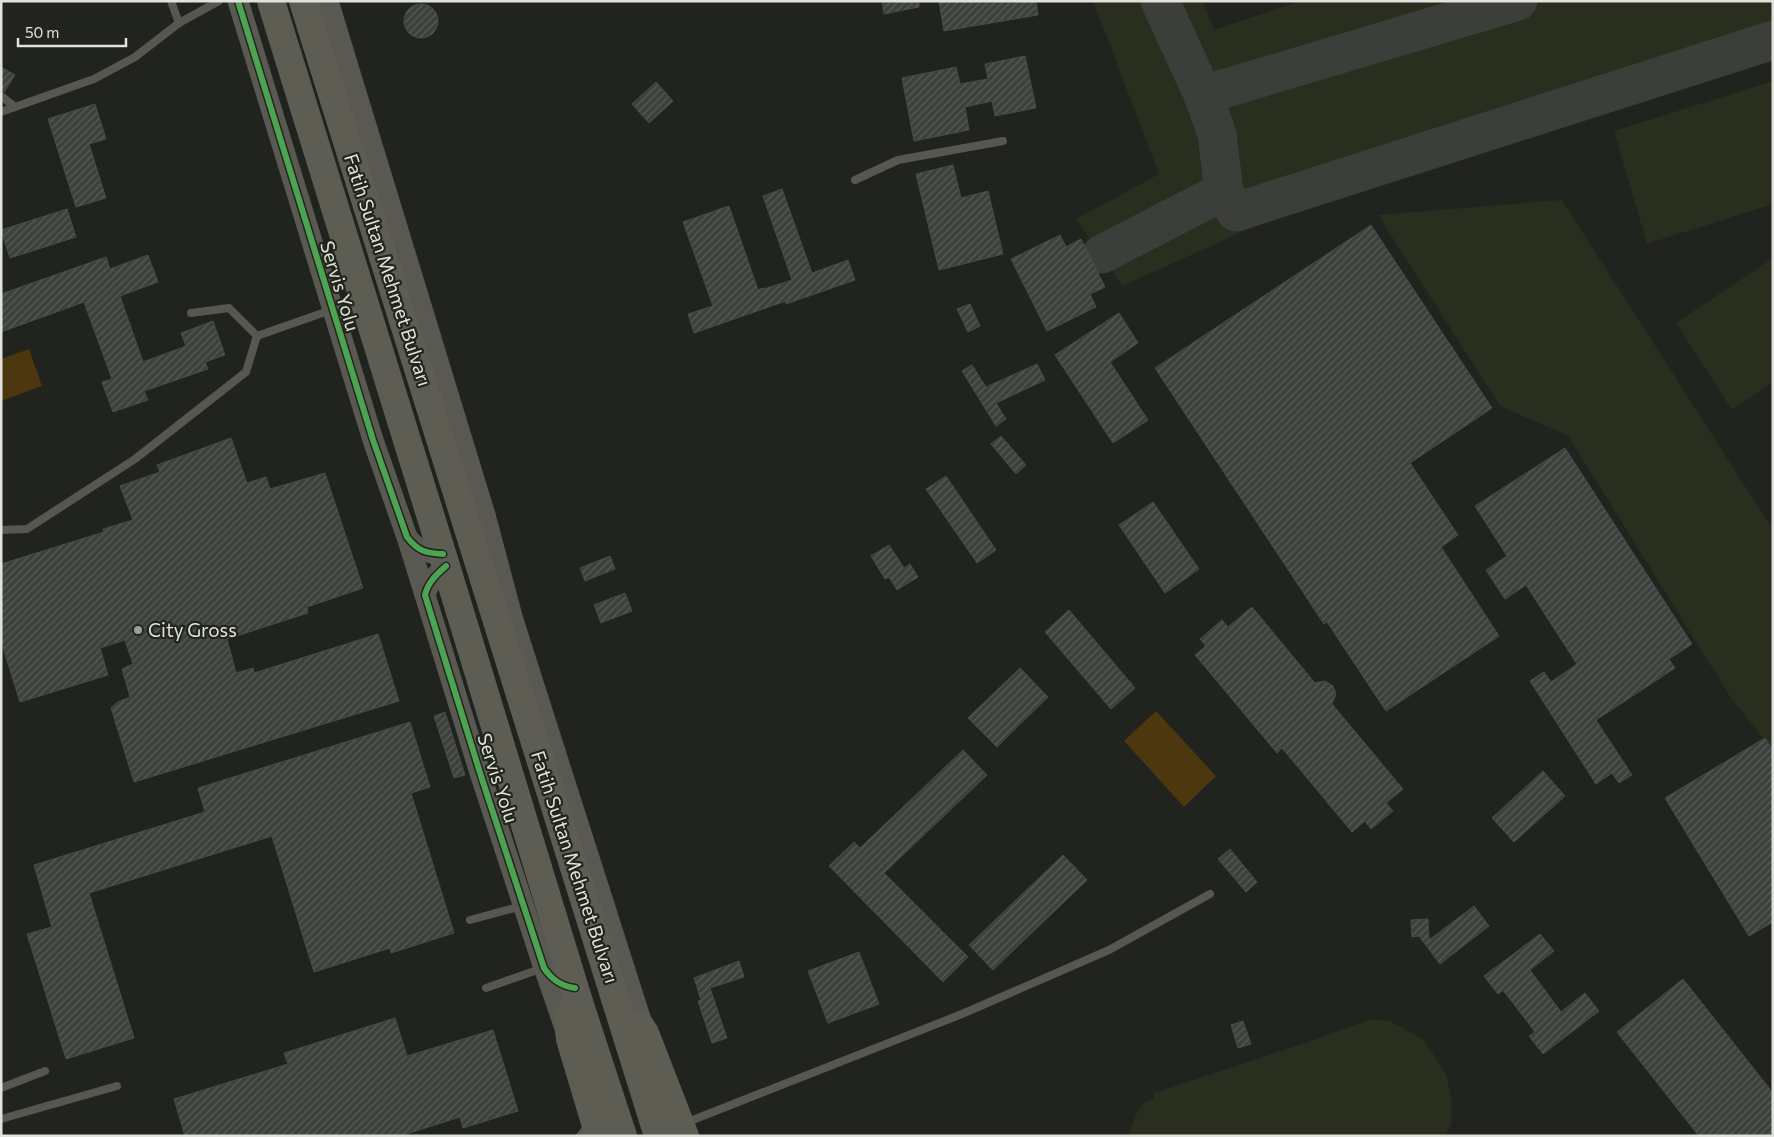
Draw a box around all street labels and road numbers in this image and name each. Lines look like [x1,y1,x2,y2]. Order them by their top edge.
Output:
street label: Fatih Sultan Mehmet Bulvarı [340,151,437,389]
street label: Servis Yolu [316,238,365,334]
street label: Servis Yolu [473,730,524,826]
street label: Fatih Sultan Mehmet Bulvarı [527,748,624,986]

